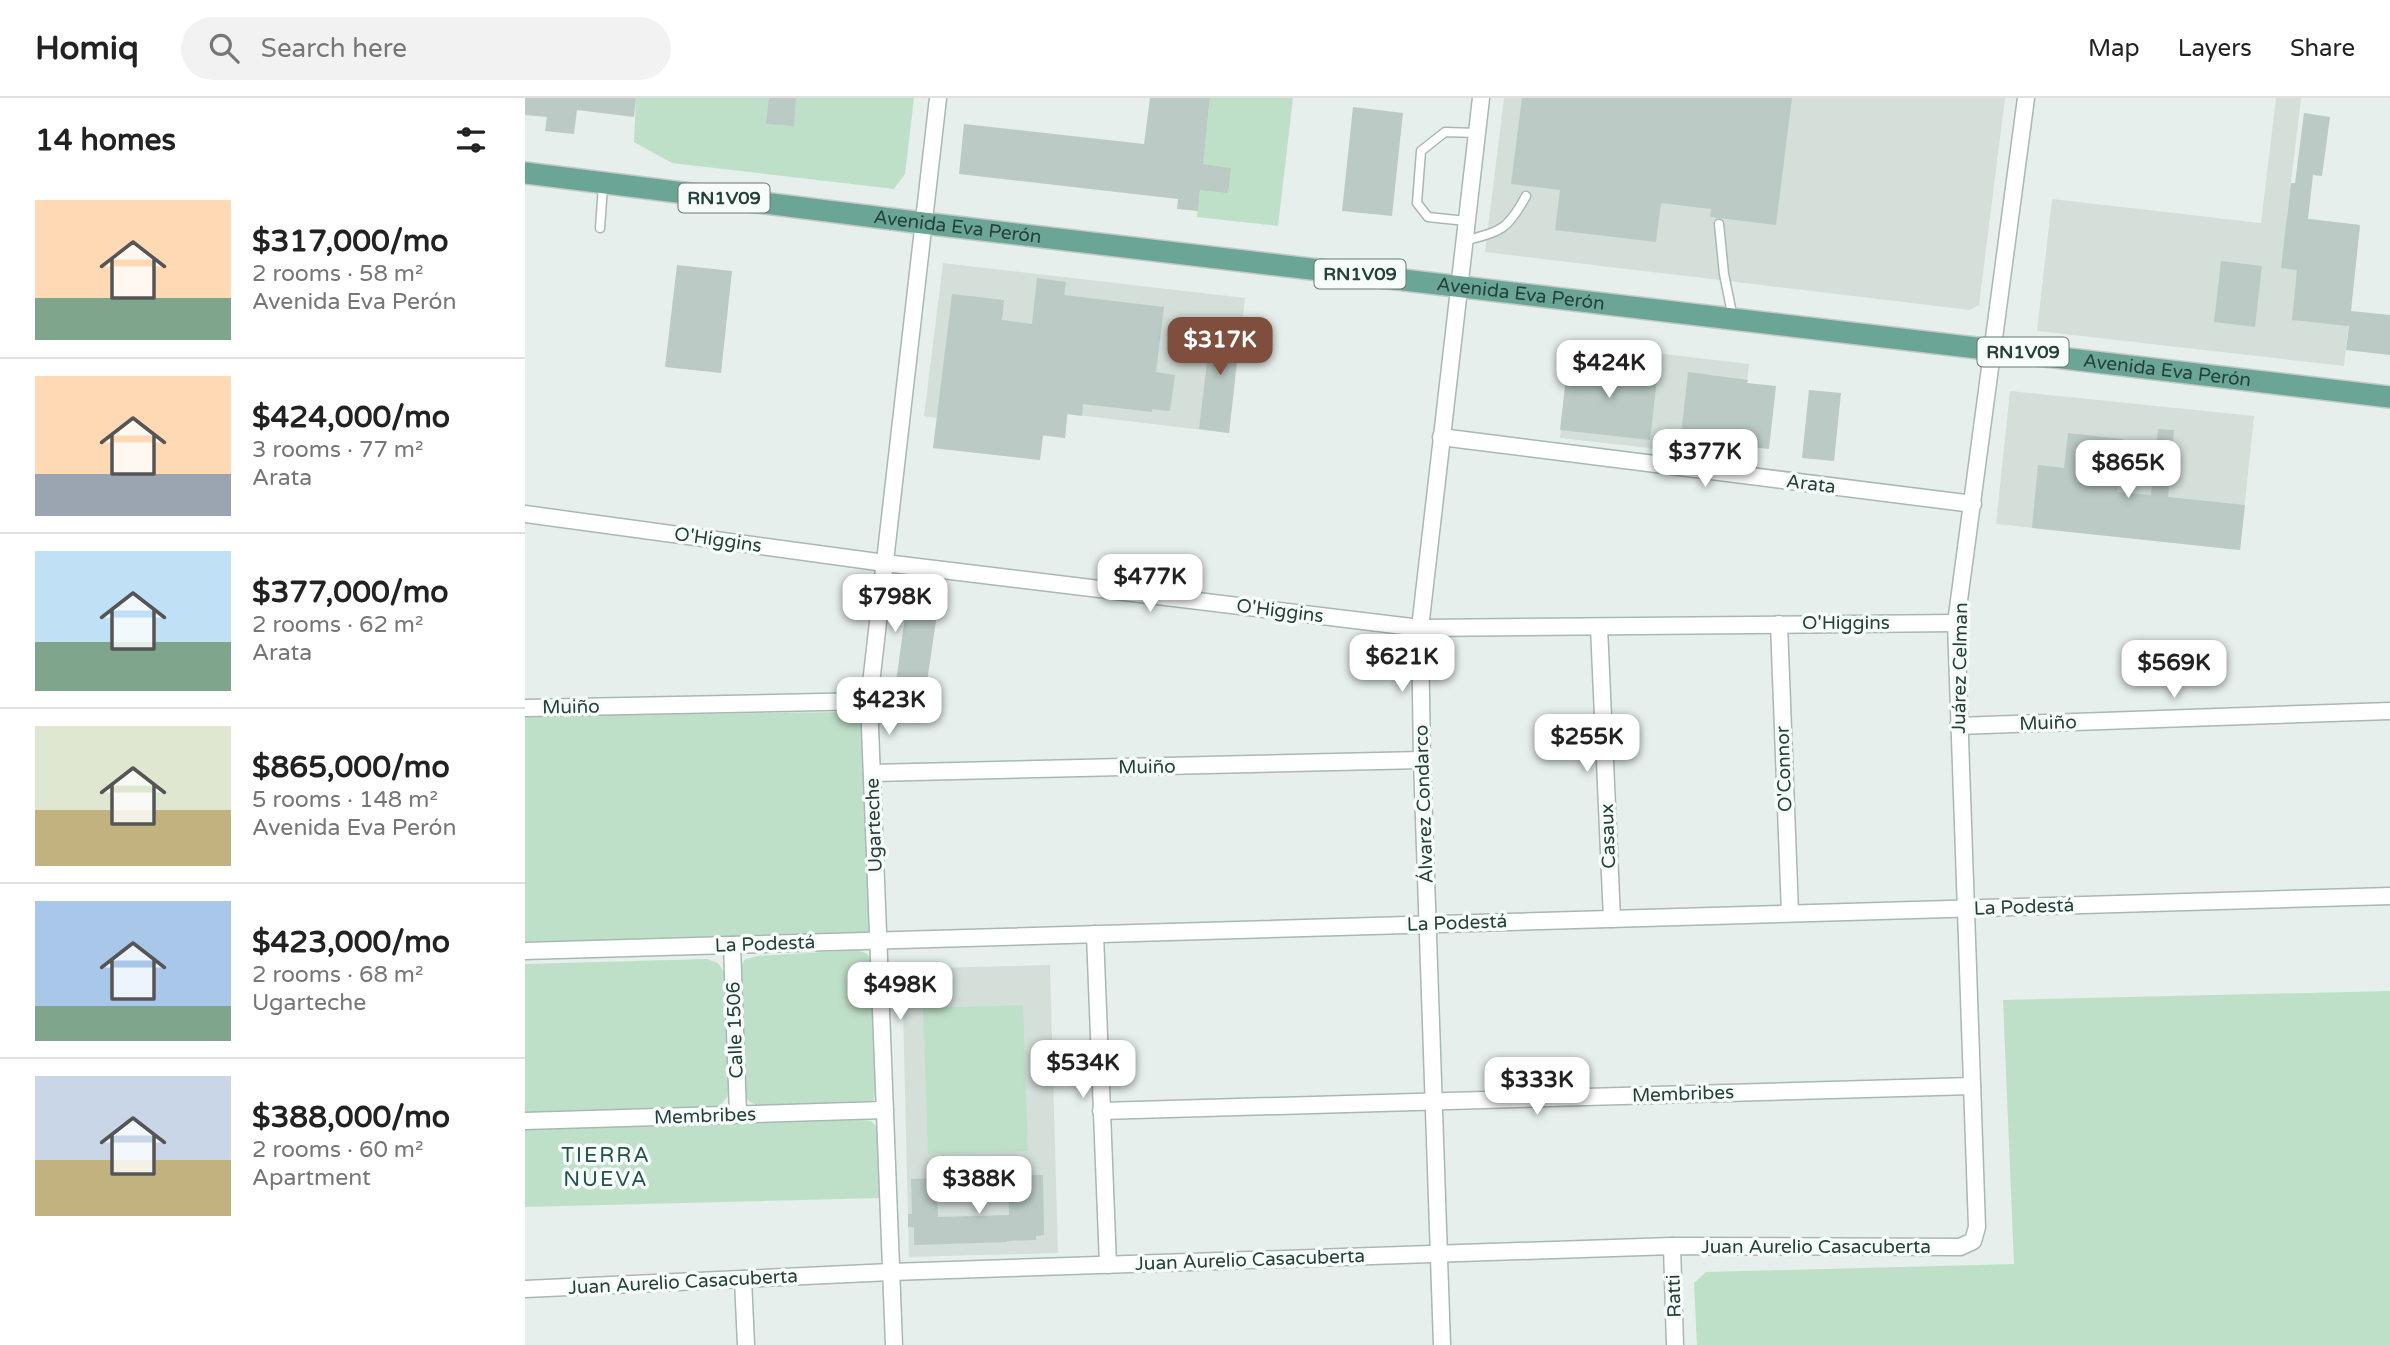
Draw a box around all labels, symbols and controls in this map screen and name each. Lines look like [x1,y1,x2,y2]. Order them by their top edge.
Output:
search box [181,17,671,80]
text: Homiq [35,29,139,68]
icon: search [205,29,243,67]
text: Search here [261,33,407,64]
text: Map [2088,34,2140,63]
text: Layers [2178,34,2252,63]
text: Share [2290,34,2355,63]
icon: filters [452,121,490,159]
text: 14 homes [35,122,176,159]
road number: RN1V09 [679,184,769,212]
street label: Avenida Eva Perón [872,206,1043,248]
text: $317,000/mo [252,223,448,260]
icon: home [91,228,175,312]
text: 2 rooms · 58 m² [252,260,423,288]
road number: RN1V09 [1315,260,1405,288]
street label: Avenida Eva Perón [1435,273,1606,315]
text: Avenida Eva Perón [252,288,456,316]
pin: $317K [1171,317,1269,377]
text: $317K [1184,326,1256,354]
road number: RN1V09 [1977,338,2069,366]
pin: $424K [1560,341,1658,400]
text: $424K [1573,349,1645,377]
street label: Avenida Eva Perón [2082,350,2252,391]
text: $424,000/mo [252,399,450,436]
icon: home [91,404,175,488]
pin: $377K [1656,430,1754,489]
text: 3 rooms · 77 m² [252,436,423,464]
text: $377K [1669,438,1741,466]
pin: $865K [2079,440,2177,500]
text: $865K [2092,449,2164,477]
text: Arata [252,464,312,492]
street label: Arata [1785,470,1837,498]
street label: O'Higgins [673,523,763,557]
pin: $477K [1101,554,1199,614]
text: $477K [1114,563,1186,591]
text: $377,000/mo [252,574,448,611]
pin: $798K [846,574,944,634]
icon: home [91,579,175,663]
text: $798K [859,583,931,611]
street label: O'Higgins [1235,595,1325,627]
street label: Juárez Celman [1948,602,1972,734]
text: 2 rooms · 62 m² [252,611,423,639]
street label: O'Higgins [1802,612,1890,634]
pin: $621K [1353,634,1451,694]
text: Arata [252,639,312,667]
pin: $569K [2125,640,2223,700]
text: $621K [1366,643,1438,671]
text: $569K [2138,649,2210,677]
pin: $423K [840,678,938,737]
text: $423K [853,686,925,714]
street label: Muiño [542,695,600,719]
street label: Muiño [2019,711,2077,735]
pin: $255K [1538,714,1636,774]
text: $255K [1551,723,1623,751]
street label: Álvarez Condarco [1409,724,1438,884]
street label: O'Connor [1771,725,1796,812]
text: $865,000/mo [252,749,450,786]
icon: home [91,754,175,838]
street label: Muiño [1118,755,1176,779]
street label: Ugarteche [861,777,887,873]
text: 5 rooms · 148 m² [252,786,438,814]
street label: Casaux [1596,803,1620,869]
text: Avenida Eva Perón [252,814,456,842]
street label: La Podestá [1973,894,2075,920]
street label: La Podestá [1406,910,1508,936]
text: $423,000/mo [252,924,450,961]
icon: home [91,929,175,1013]
street label: La Podestá [714,931,816,957]
text: 2 rooms · 68 m² [252,961,423,989]
pin: $498K [851,962,949,1022]
text: $498K [864,971,936,999]
street label: Calle 1506 [722,981,748,1079]
text: Ugarteche [252,989,366,1017]
pin: $534K [1034,1040,1132,1100]
text: $534K [1047,1049,1119,1077]
pin: $333K [1488,1058,1586,1117]
text: $333K [1501,1066,1573,1094]
street label: Membribes [1632,1081,1734,1107]
text: $388,000/mo [252,1099,450,1136]
street label: Membribes [654,1103,756,1129]
icon: home [91,1104,175,1188]
text: 2 rooms · 60 m² [252,1136,423,1164]
district label: TIERRA NUEVA [561,1143,651,1192]
pin: $388K [930,1156,1028,1216]
text: Apartment [252,1164,371,1192]
text: $388K [943,1165,1015,1193]
street label: Juan Aurelio Casacuberta [1701,1236,1931,1258]
street label: Juan Aurelio Casacuberta [1135,1245,1365,1275]
street label: Juan Aurelio Casacuberta [568,1265,798,1299]
street label: Ratti [1662,1274,1686,1318]

